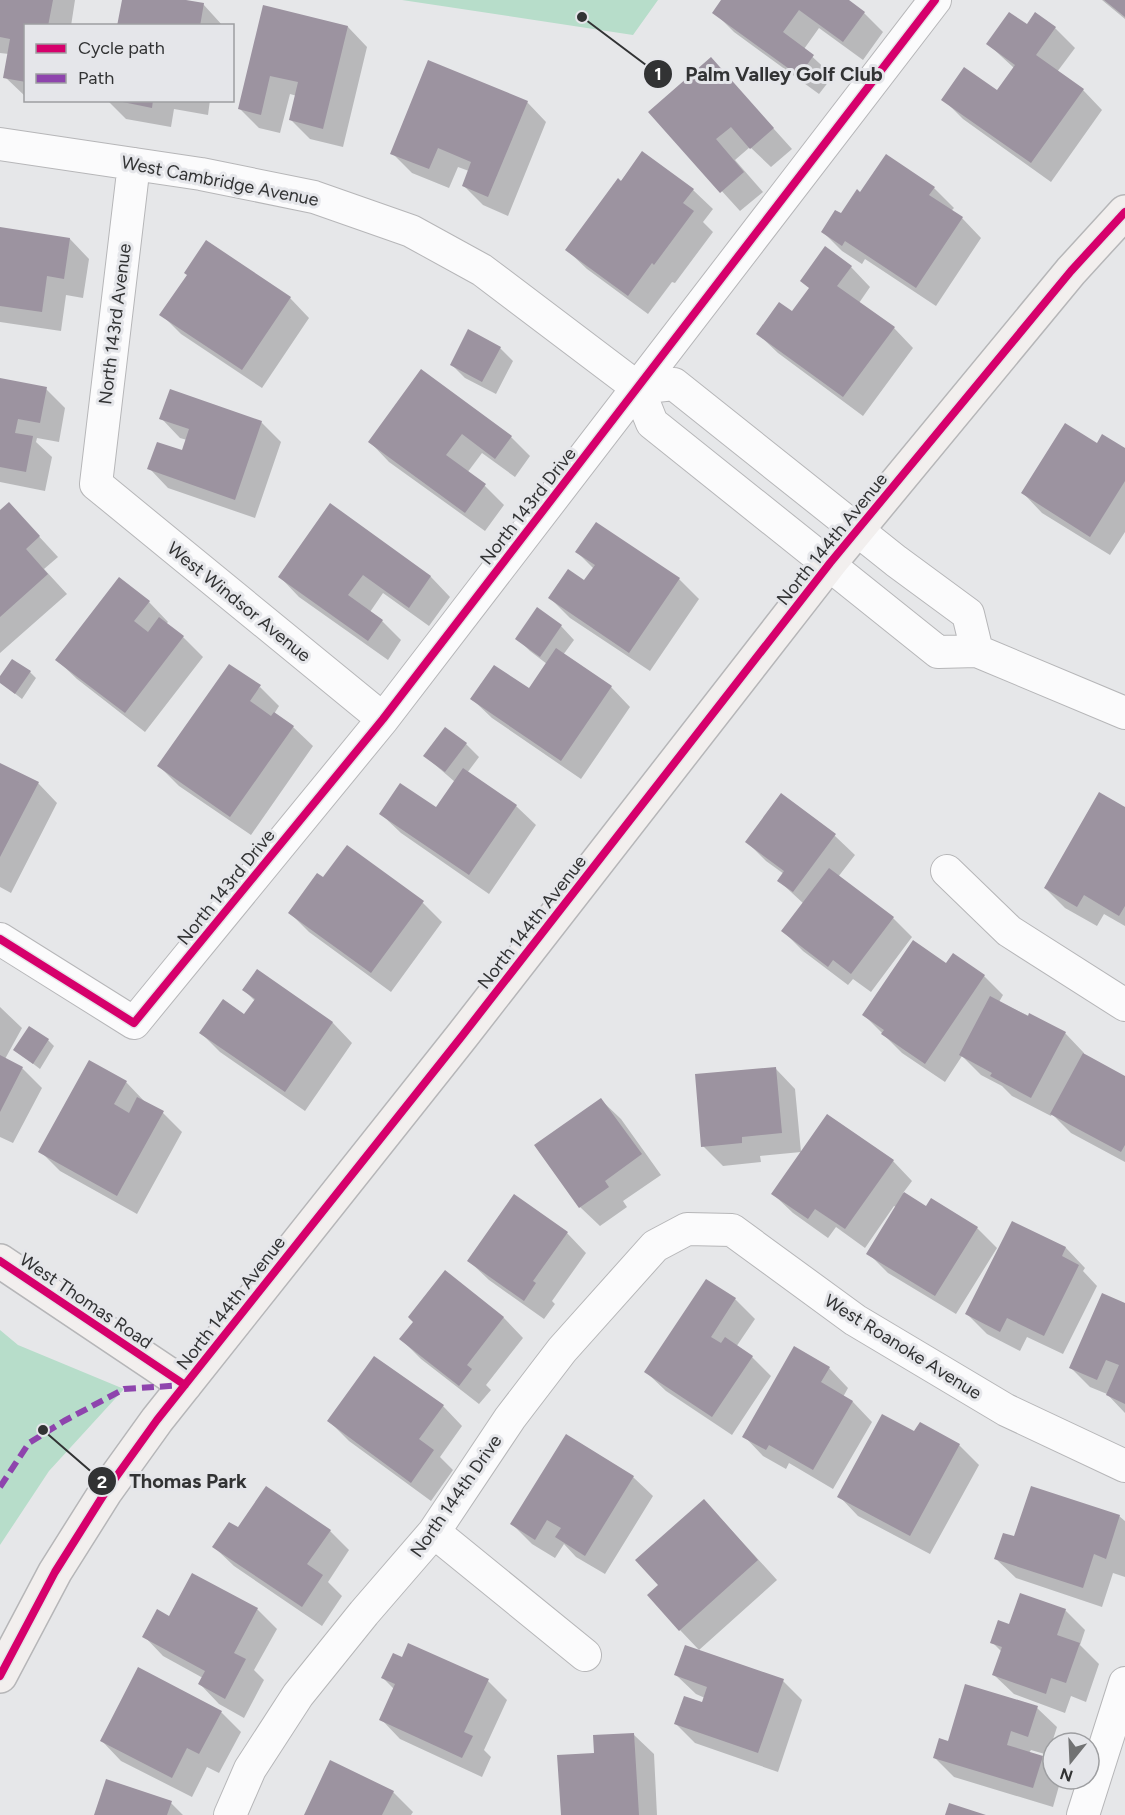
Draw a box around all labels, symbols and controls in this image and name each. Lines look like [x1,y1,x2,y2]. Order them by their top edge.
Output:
legend [24,24,234,102]
text: Cycle path [78,37,165,59]
callout: Palm Valley Golf Club [643,55,895,93]
text: Palm Valley Golf Club [685,62,883,86]
text: 1 [654,63,662,85]
text: Path [78,67,114,89]
street label: West Cambridge Avenue [119,151,321,211]
street label: North 143rd Avenue [94,242,136,406]
street label: North 143rd Drive [475,443,581,569]
street label: North 144th Avenue [772,468,892,610]
street label: West Windsor Avenue [163,537,315,667]
street label: North 143rd Drive [172,824,280,949]
street label: North 144th Avenue [473,851,591,993]
street label: North 144th Avenue [172,1232,290,1374]
street label: West Thomas Road [16,1248,156,1354]
street label: West Roanoke Avenue [820,1290,986,1404]
street label: North 144th Drive [406,1430,507,1561]
callout: Thomas Park [87,1462,259,1500]
text: Thomas Park [129,1469,247,1493]
text: 2 [97,1471,107,1493]
north arrow [1041,1731,1101,1791]
text: N [1058,1764,1075,1786]

